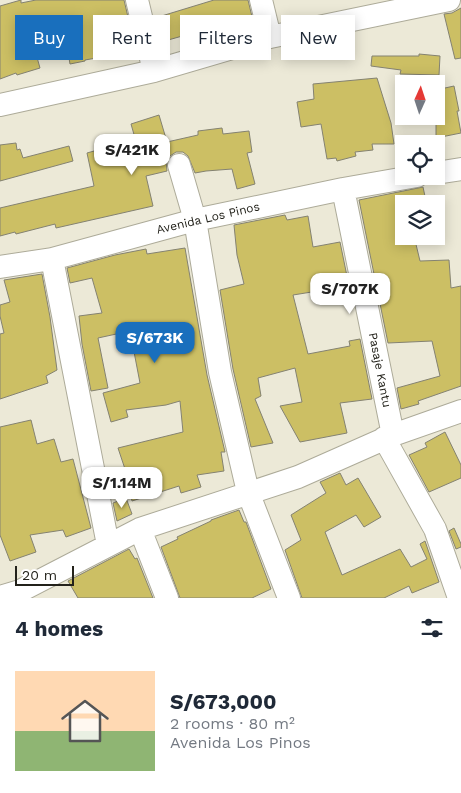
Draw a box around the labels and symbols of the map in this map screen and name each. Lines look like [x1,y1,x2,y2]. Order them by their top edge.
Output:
north arrow [395,75,445,125]
pin: S/421K [91,134,173,176]
street label: Avenida Los Pinos [155,199,261,237]
pin: S/707K [309,272,391,315]
pin: S/673K [114,322,196,364]
street label: Pasaje Kantu [366,332,394,408]
pin: S/1.14M [76,466,168,509]
scale bar [15,563,74,586]

